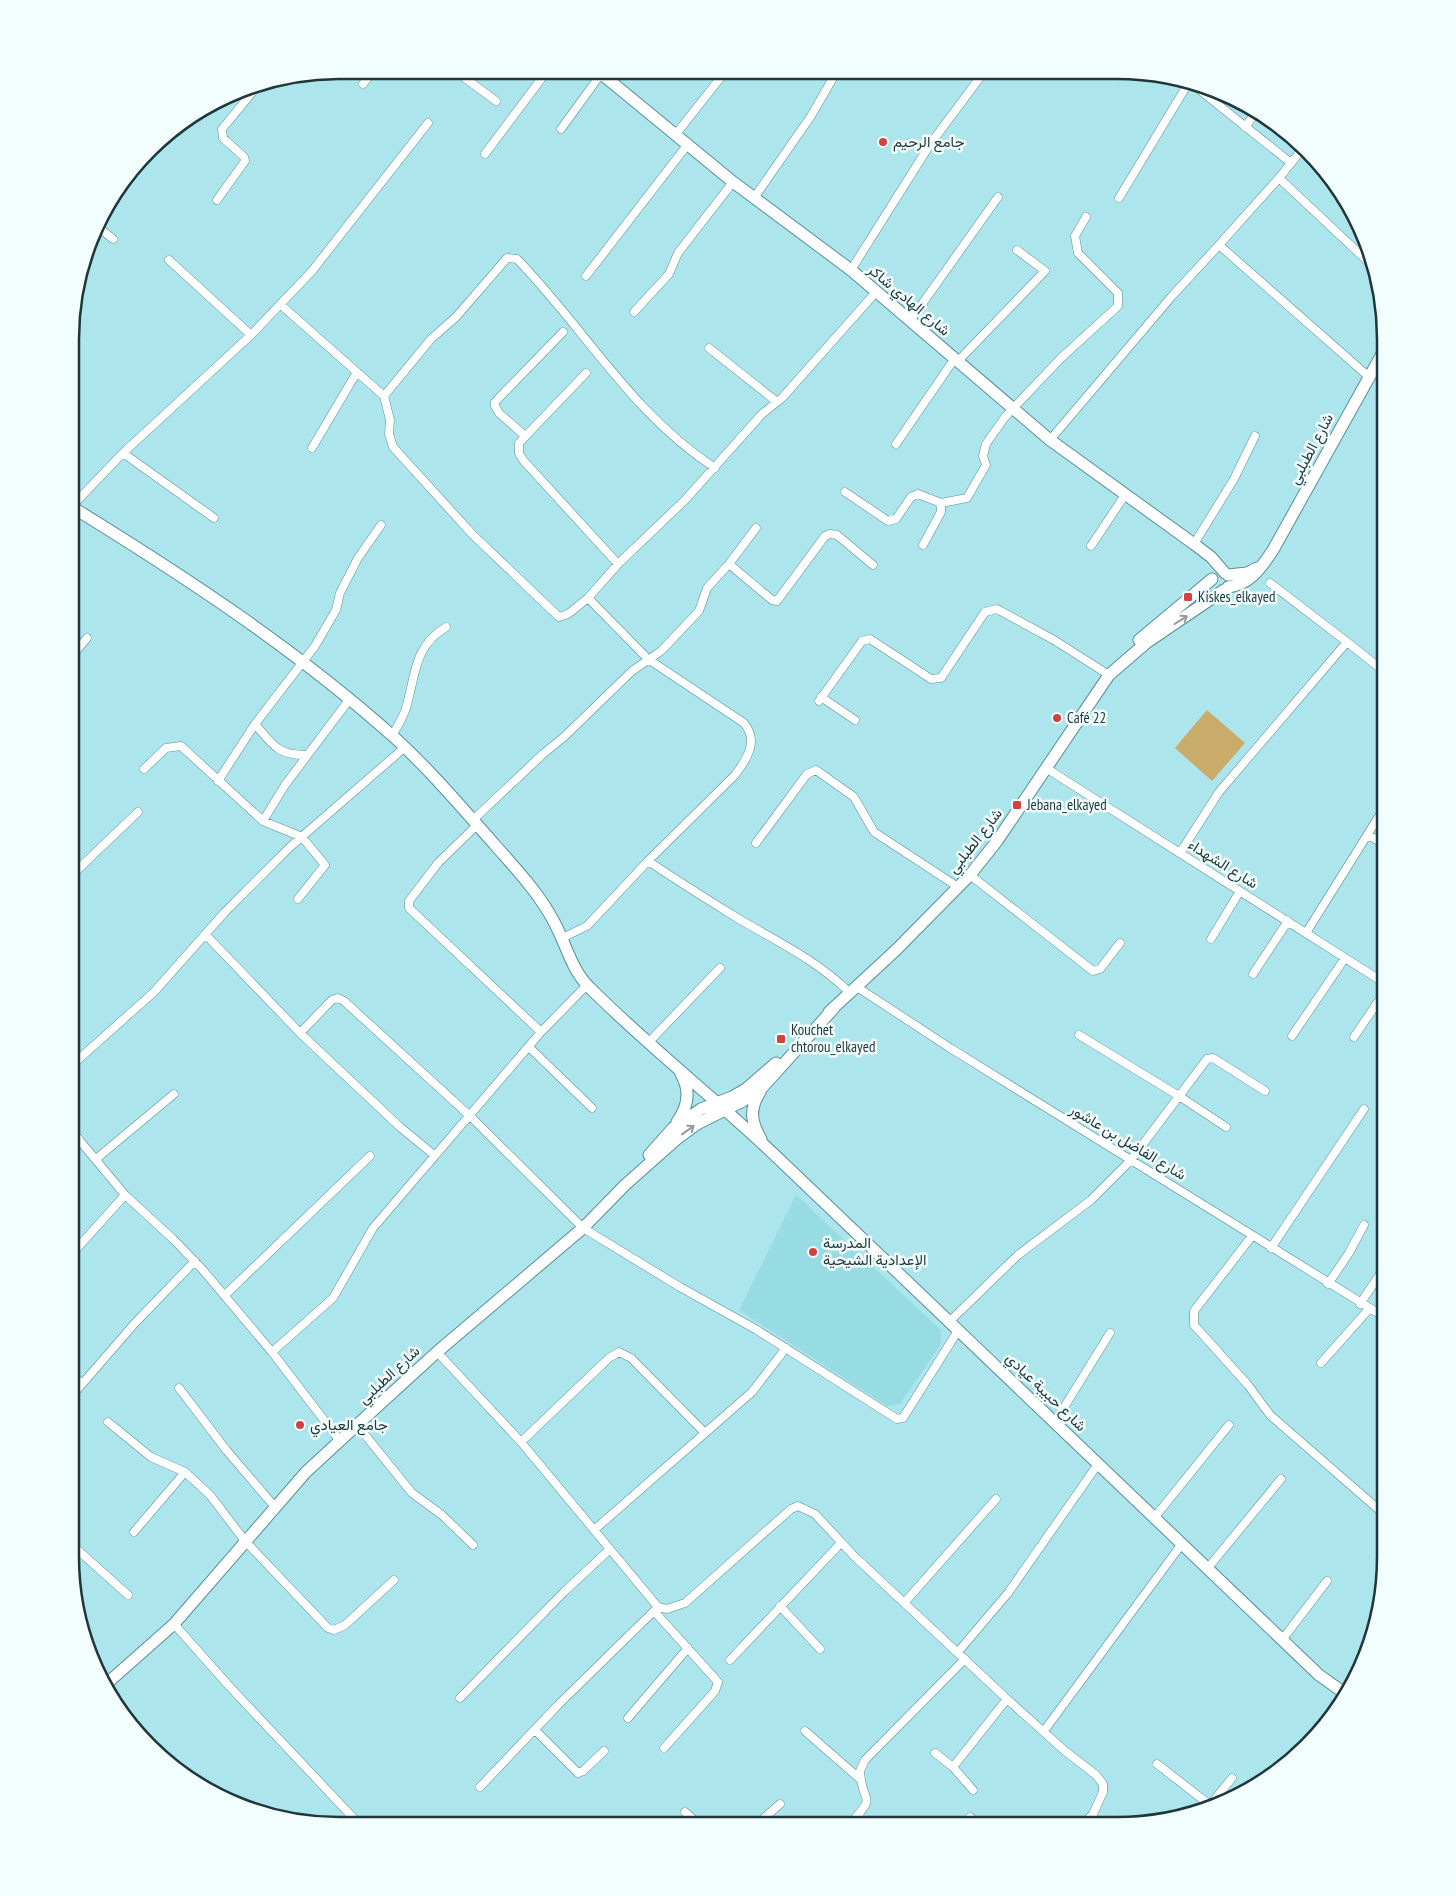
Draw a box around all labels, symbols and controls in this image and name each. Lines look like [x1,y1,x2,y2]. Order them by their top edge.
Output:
place label: جامع الرحيم [893,132,965,153]
marker: جامع الرحيم [877,136,889,148]
street label: شارع الهادي شاكر [861,259,955,343]
street label: شارع الطبلبي [1284,410,1341,489]
place label: Kiskes_elkayed [1198,587,1276,606]
marker: Kiskes_elkayed [1182,591,1194,603]
one-way arrow [1174,614,1188,625]
place label: Café 22 [1067,708,1106,727]
marker: Café 22 [1051,712,1063,724]
place label: Jebana_elkayed [1026,795,1107,814]
marker: Jebana_elkayed [1011,799,1023,811]
street label: شارع الطبلبي [943,804,1009,880]
street label: شارع الشهداء [1184,835,1262,894]
place label: Kouchet chtorou_elkayed [791,1020,875,1056]
marker: Kouchet chtorou_elkayed [775,1033,787,1045]
street label: شارع الفاضل بن عاشور [1065,1099,1190,1186]
one-way arrow [681,1125,694,1136]
place label: المدرسة الإعدادية الشيحية [823,1233,926,1270]
marker: المدرسة الإعدادية الشيحية [807,1246,819,1258]
street label: شارع الطبلبي [354,1341,426,1411]
street label: شارع حبيبة عيادي [999,1348,1091,1438]
place label: جامع العيادي [310,1415,388,1438]
marker: جامع العيادي [294,1419,306,1431]

